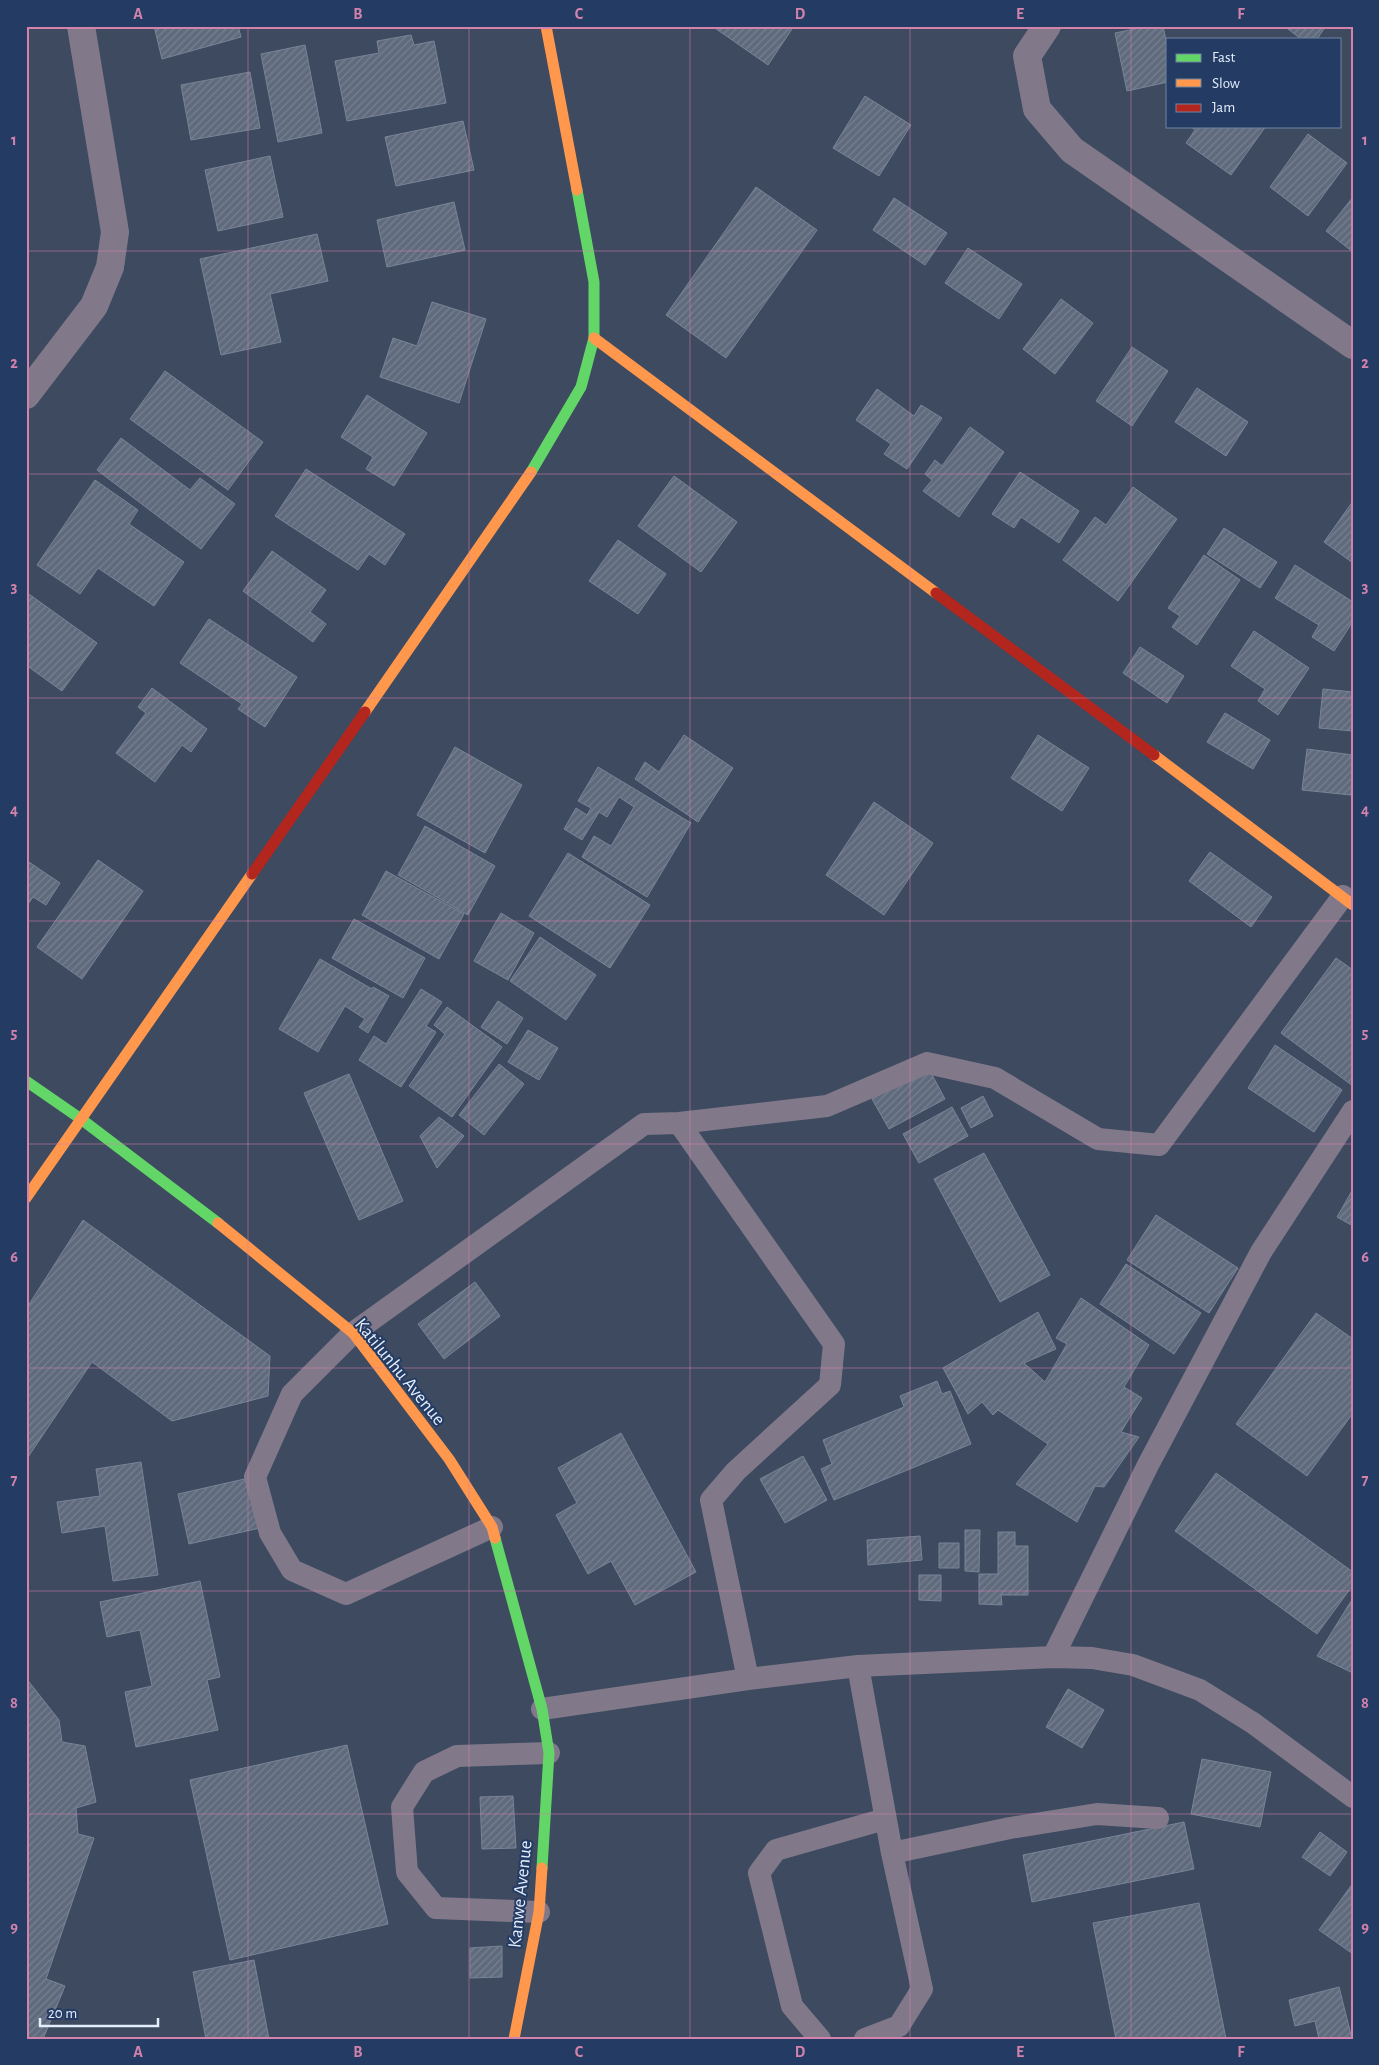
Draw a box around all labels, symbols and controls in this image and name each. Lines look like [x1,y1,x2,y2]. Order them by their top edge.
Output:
text: A [133,6,143,22]
text: B [353,6,363,22]
text: C [575,6,584,22]
text: D [795,6,806,22]
text: E [1016,6,1024,22]
text: F [1237,6,1245,22]
legend [1166,38,1342,128]
text: Fast [1212,50,1236,65]
text: Slow [1212,76,1240,91]
text: Jam [1212,100,1235,115]
text: 1 [11,132,17,148]
text: 1 [1362,132,1368,148]
text: 2 [10,355,18,371]
text: 2 [1361,355,1369,371]
text: 3 [11,579,18,595]
text: 3 [1362,579,1369,595]
text: 4 [10,802,18,818]
text: 4 [1361,802,1369,818]
text: 5 [11,1025,18,1041]
text: 5 [1362,1025,1369,1041]
text: 6 [10,1249,18,1265]
text: 6 [1361,1249,1369,1265]
street label: Katilunhu Avenue [351,1315,449,1429]
text: 7 [11,1472,18,1488]
text: 7 [1362,1472,1369,1488]
text: 8 [10,1695,18,1711]
text: 8 [1361,1695,1369,1711]
street label: Kanwe Avenue [505,1839,536,1949]
text: 9 [10,1919,18,1935]
text: 9 [1361,1919,1369,1935]
scale bar [40,1995,158,2027]
text: 20 m [48,2006,77,2021]
text: A [133,2044,143,2060]
text: B [353,2044,363,2060]
text: C [575,2044,584,2060]
text: D [795,2044,806,2060]
text: E [1016,2044,1024,2060]
text: F [1237,2044,1245,2060]

